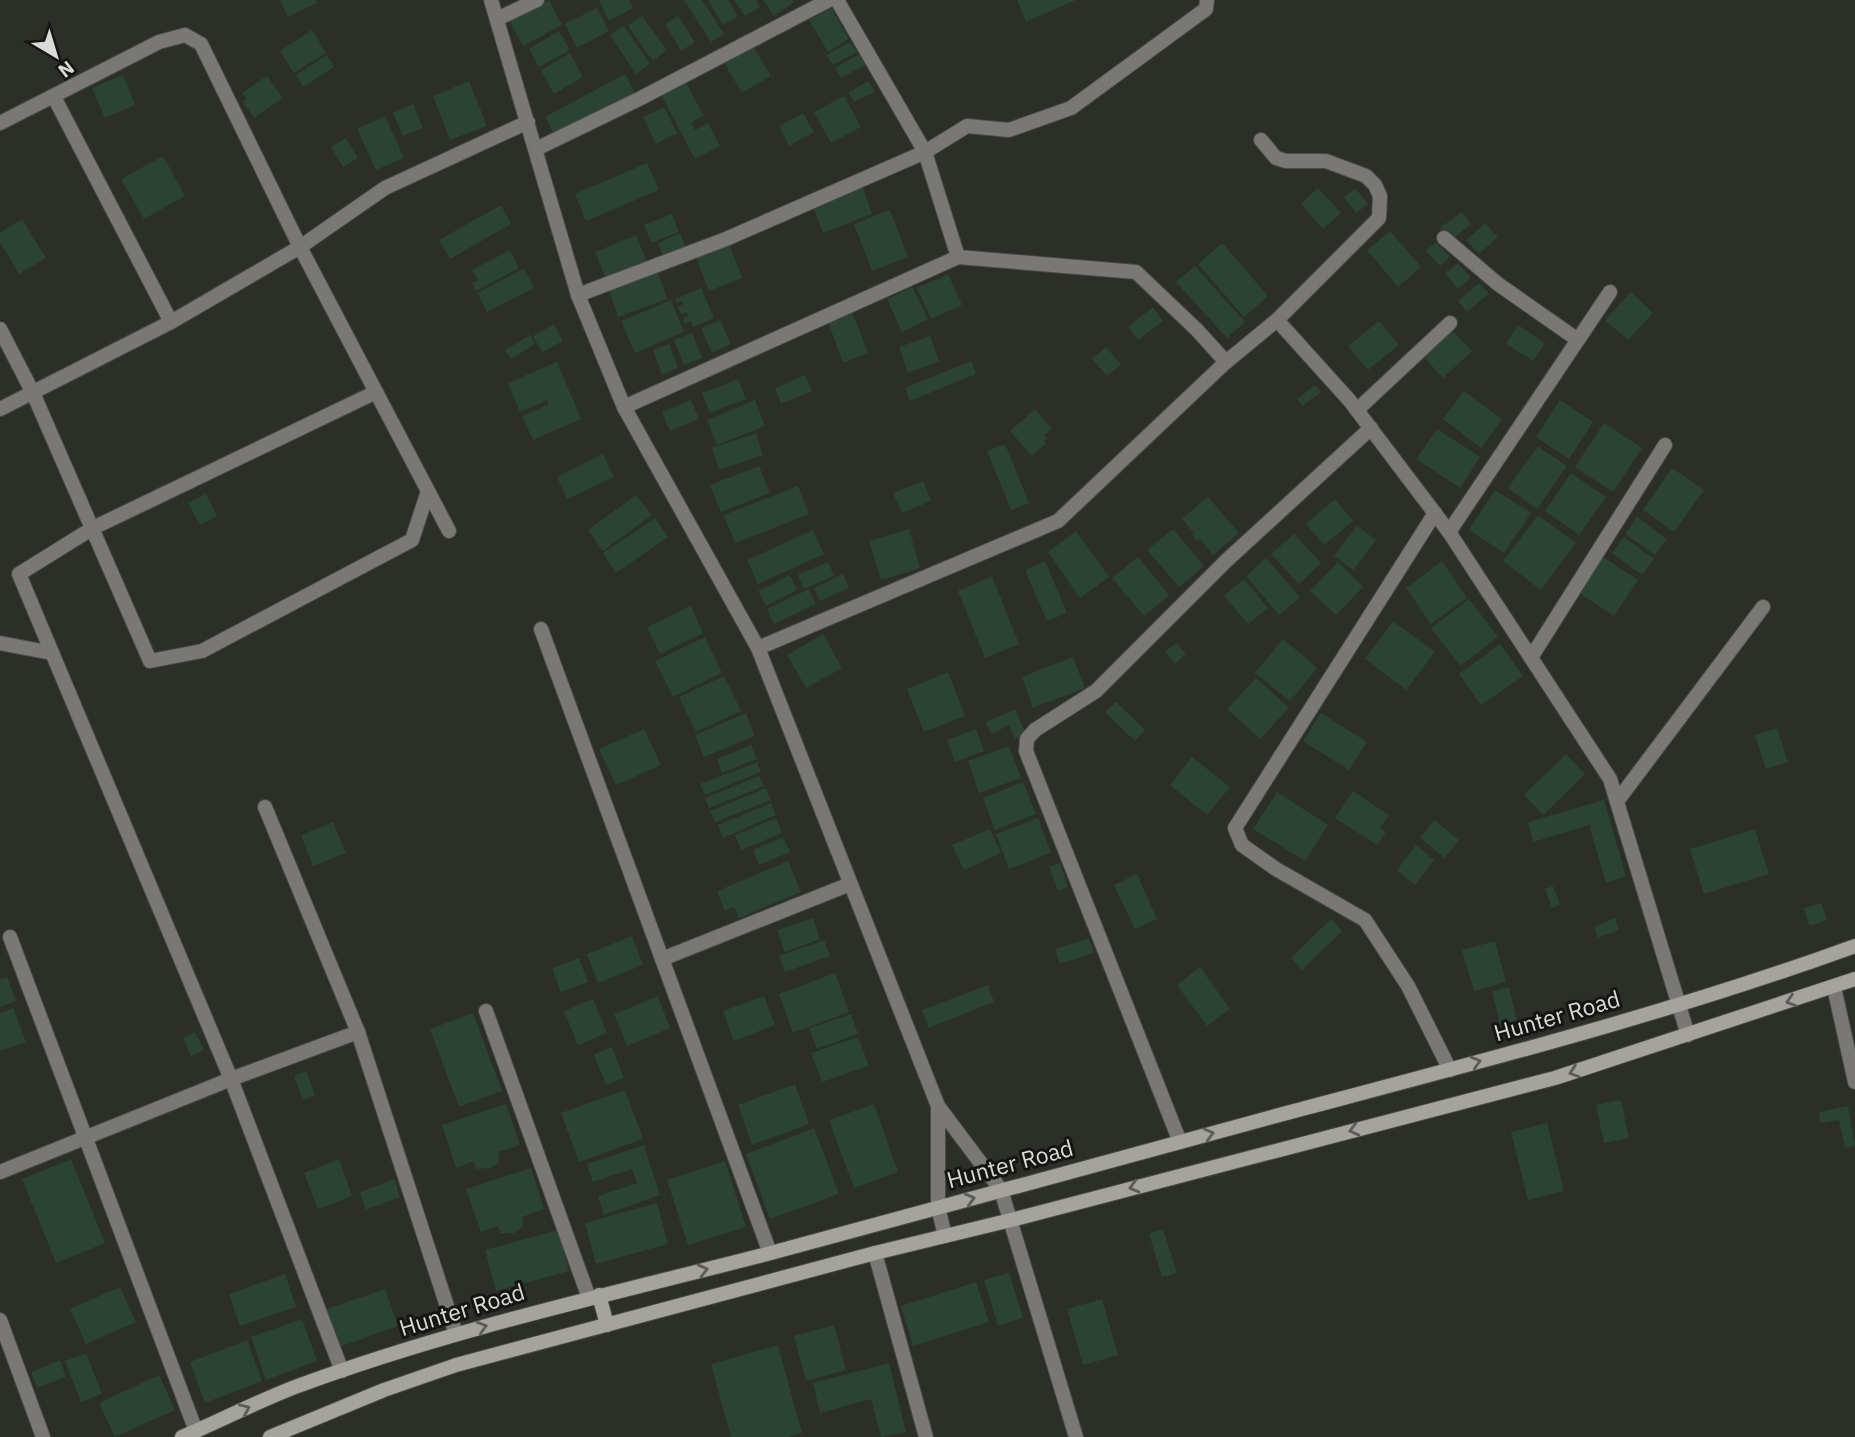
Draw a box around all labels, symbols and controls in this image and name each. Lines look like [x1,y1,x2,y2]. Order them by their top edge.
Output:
north arrow [21,21,91,91]
text: N [54,56,79,83]
street label: Hunter Road [1490,983,1623,1047]
one-way arrow [1785,993,1797,1007]
one-way arrow [1470,1056,1482,1071]
one-way arrow [1569,1064,1581,1078]
one-way arrow [1348,1122,1360,1136]
one-way arrow [1203,1128,1215,1142]
street label: Hunter Road [943,1132,1076,1194]
one-way arrow [1128,1179,1140,1194]
one-way arrow [964,1192,976,1207]
one-way arrow [696,1264,708,1278]
street label: Hunter Road [395,1276,528,1342]
one-way arrow [476,1320,488,1335]
one-way arrow [237,1403,250,1417]

